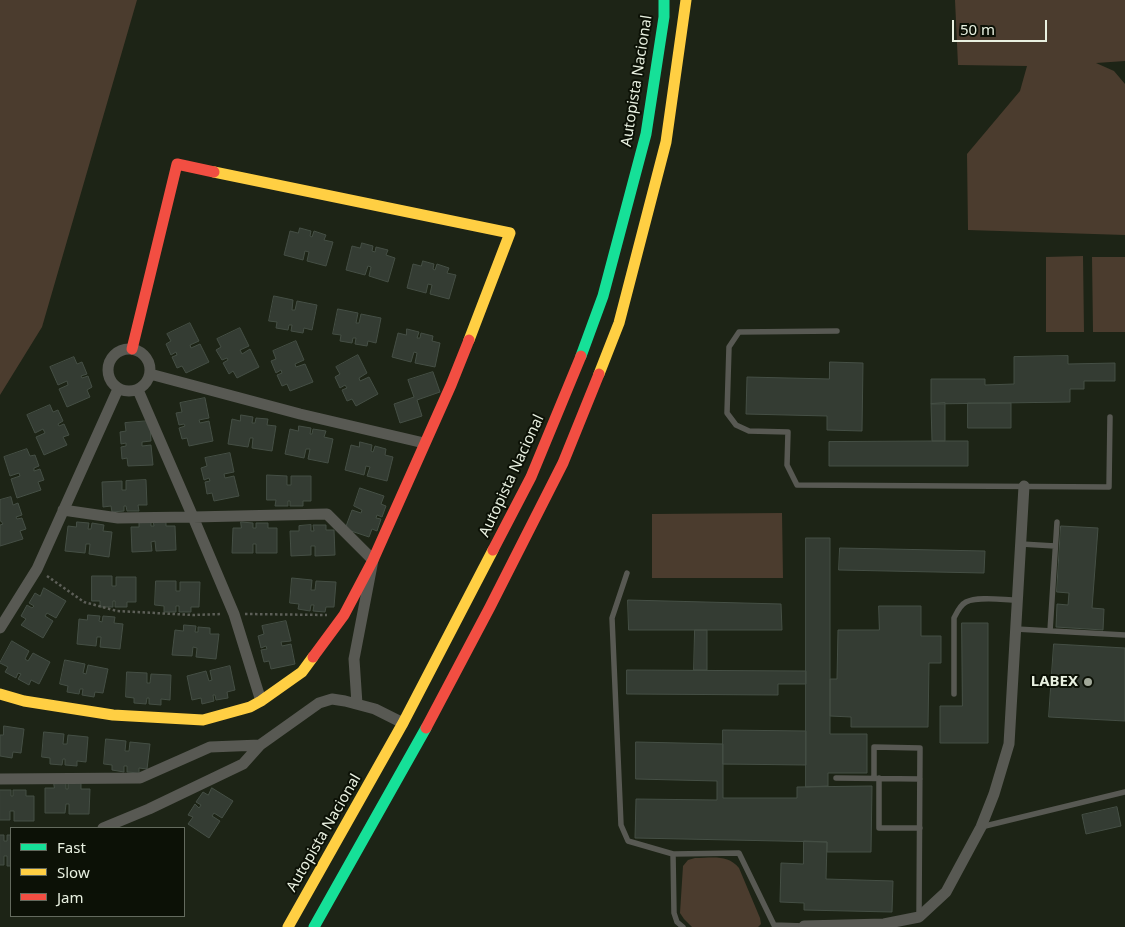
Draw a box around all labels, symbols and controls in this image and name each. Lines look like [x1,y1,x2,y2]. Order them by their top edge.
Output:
scale bar [955,10,1050,42]
street label: Autopista Nacional [618,14,656,148]
text: 50 m [960,19,995,39]
street label: Autopista Nacional [476,412,548,540]
place label: LABEX [1031,673,1078,691]
marker: LABEX [1082,676,1094,688]
street label: Autopista Nacional [283,771,365,895]
legend [10,827,185,917]
text: Fast [57,837,86,857]
text: Slow [57,862,90,882]
text: Jam [57,887,84,907]

